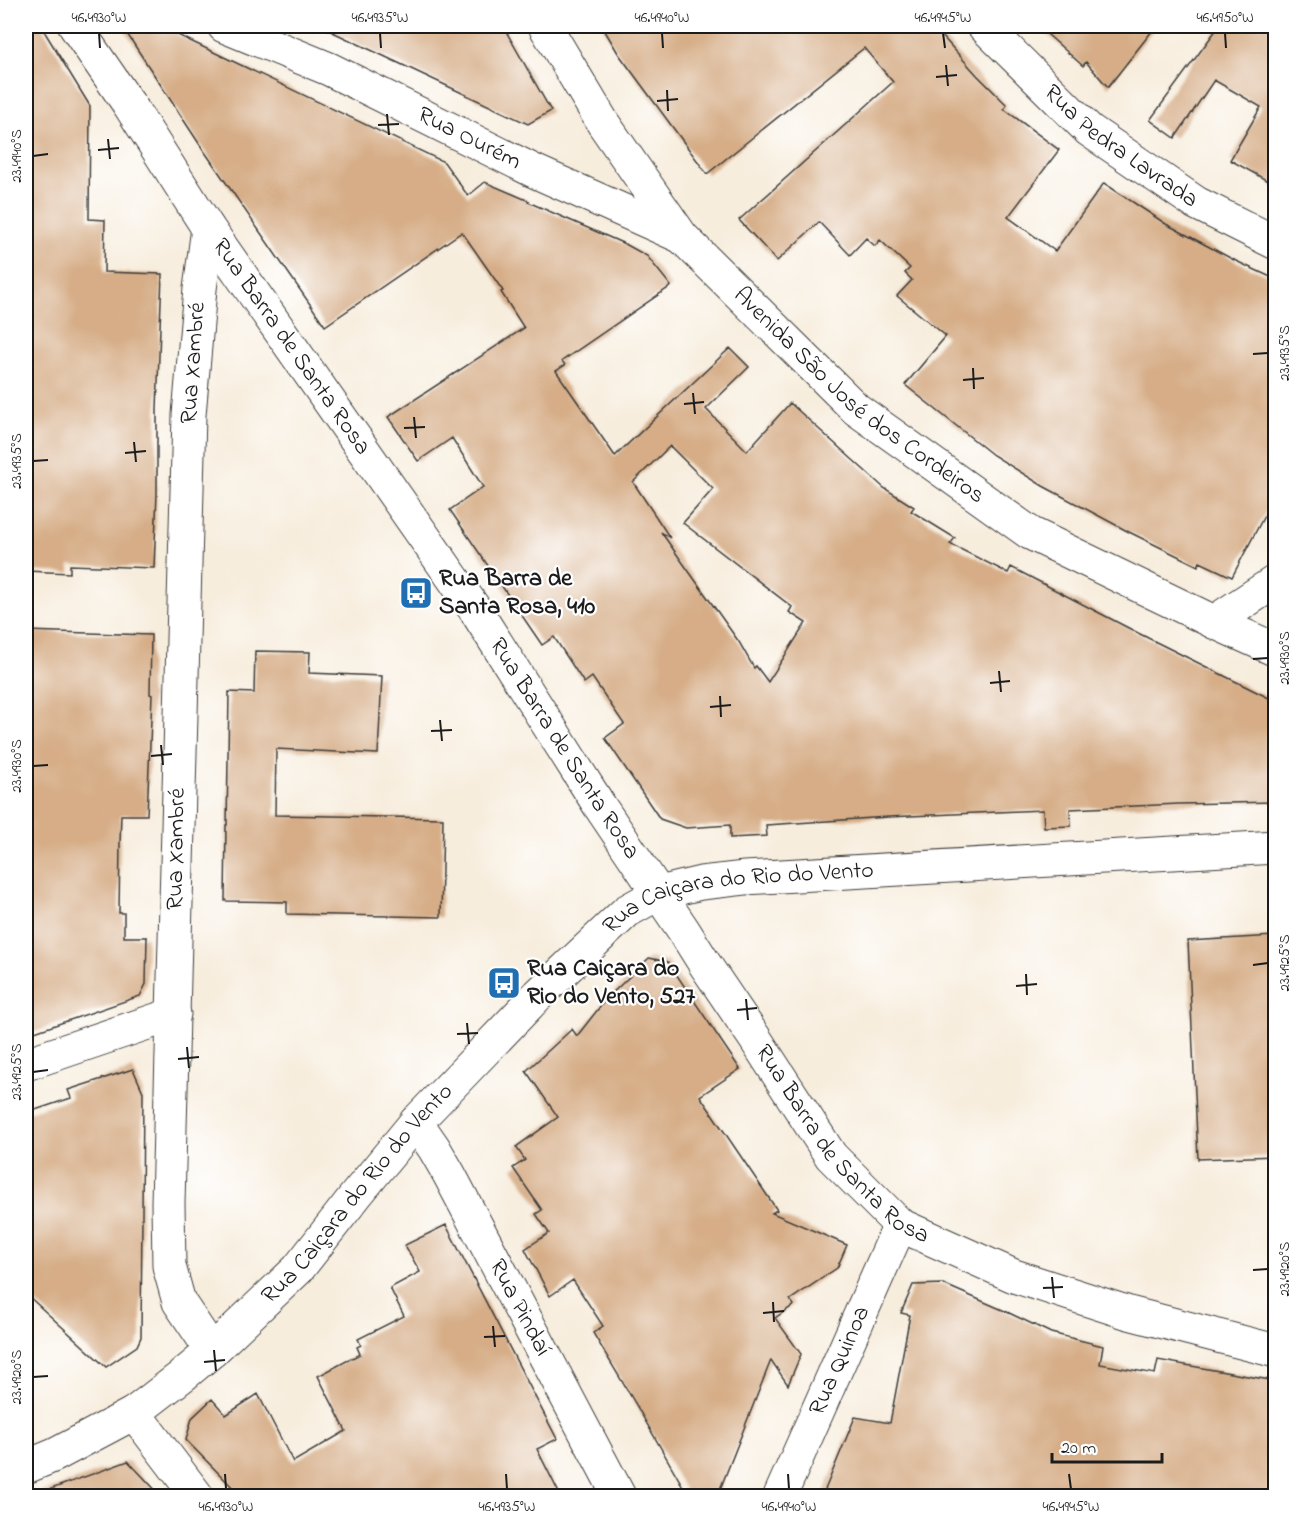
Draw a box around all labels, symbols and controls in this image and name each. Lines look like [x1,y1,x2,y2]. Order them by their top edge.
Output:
text: 46.4930°W [72,7,126,29]
text: 46.4935°W [352,7,408,29]
text: 46.4940°W [635,7,689,29]
text: 46.4945°W [915,7,971,29]
text: 46.4950°W [1196,7,1254,29]
street label: Rua Pedra Lavrada [1035,77,1205,217]
street label: Rua Ourém [411,98,527,179]
text: 23.4940°S [6,129,28,183]
street label: Rua Barra de Santa Rosa [203,231,379,462]
street label: Avenida São José dos Cordeiros [725,279,992,513]
street label: Rua Xambré [172,301,216,425]
text: 23.4935°S [1274,325,1296,381]
text: 23.4935°S [6,433,28,489]
place label: Rua Barra de Santa Rosa, 410 [439,562,596,625]
bus stop icon: Rua Barra de Santa Rosa, 410 [398,575,434,611]
street label: Rua Barra de Santa Rosa [480,631,649,867]
text: 23.4930°S [1274,631,1296,685]
text: 23.4930°S [6,739,28,793]
street label: Rua Xambré [158,787,196,910]
street label: Rua Caiçara do Rio do Vento [595,853,875,943]
text: 23.4925°S [1274,934,1296,992]
place label: Rua Caiçara do Rio do Vento, 527 [527,952,696,1015]
bus stop icon: Rua Caiçara do Rio do Vento, 527 [486,965,522,1001]
street label: Rua Barra de Santa Rosa [746,1038,935,1253]
text: 23.4925°S [6,1043,28,1101]
street label: Rua Caiçara do Rio do Vento [253,1076,462,1313]
text: 23.4920°S [1274,1241,1296,1297]
street label: Rua Pindaí [480,1253,560,1363]
street label: Rua Quinoa [800,1300,880,1421]
text: 23.4920°S [6,1349,28,1405]
scale bar [1052,1426,1162,1464]
text: 20 m [1061,1436,1096,1462]
text: 46.4930°W [199,1496,253,1518]
text: 46.4935°W [479,1496,535,1518]
text: 46.4940°W [762,1496,816,1518]
text: 46.4945°W [1043,1496,1099,1518]

